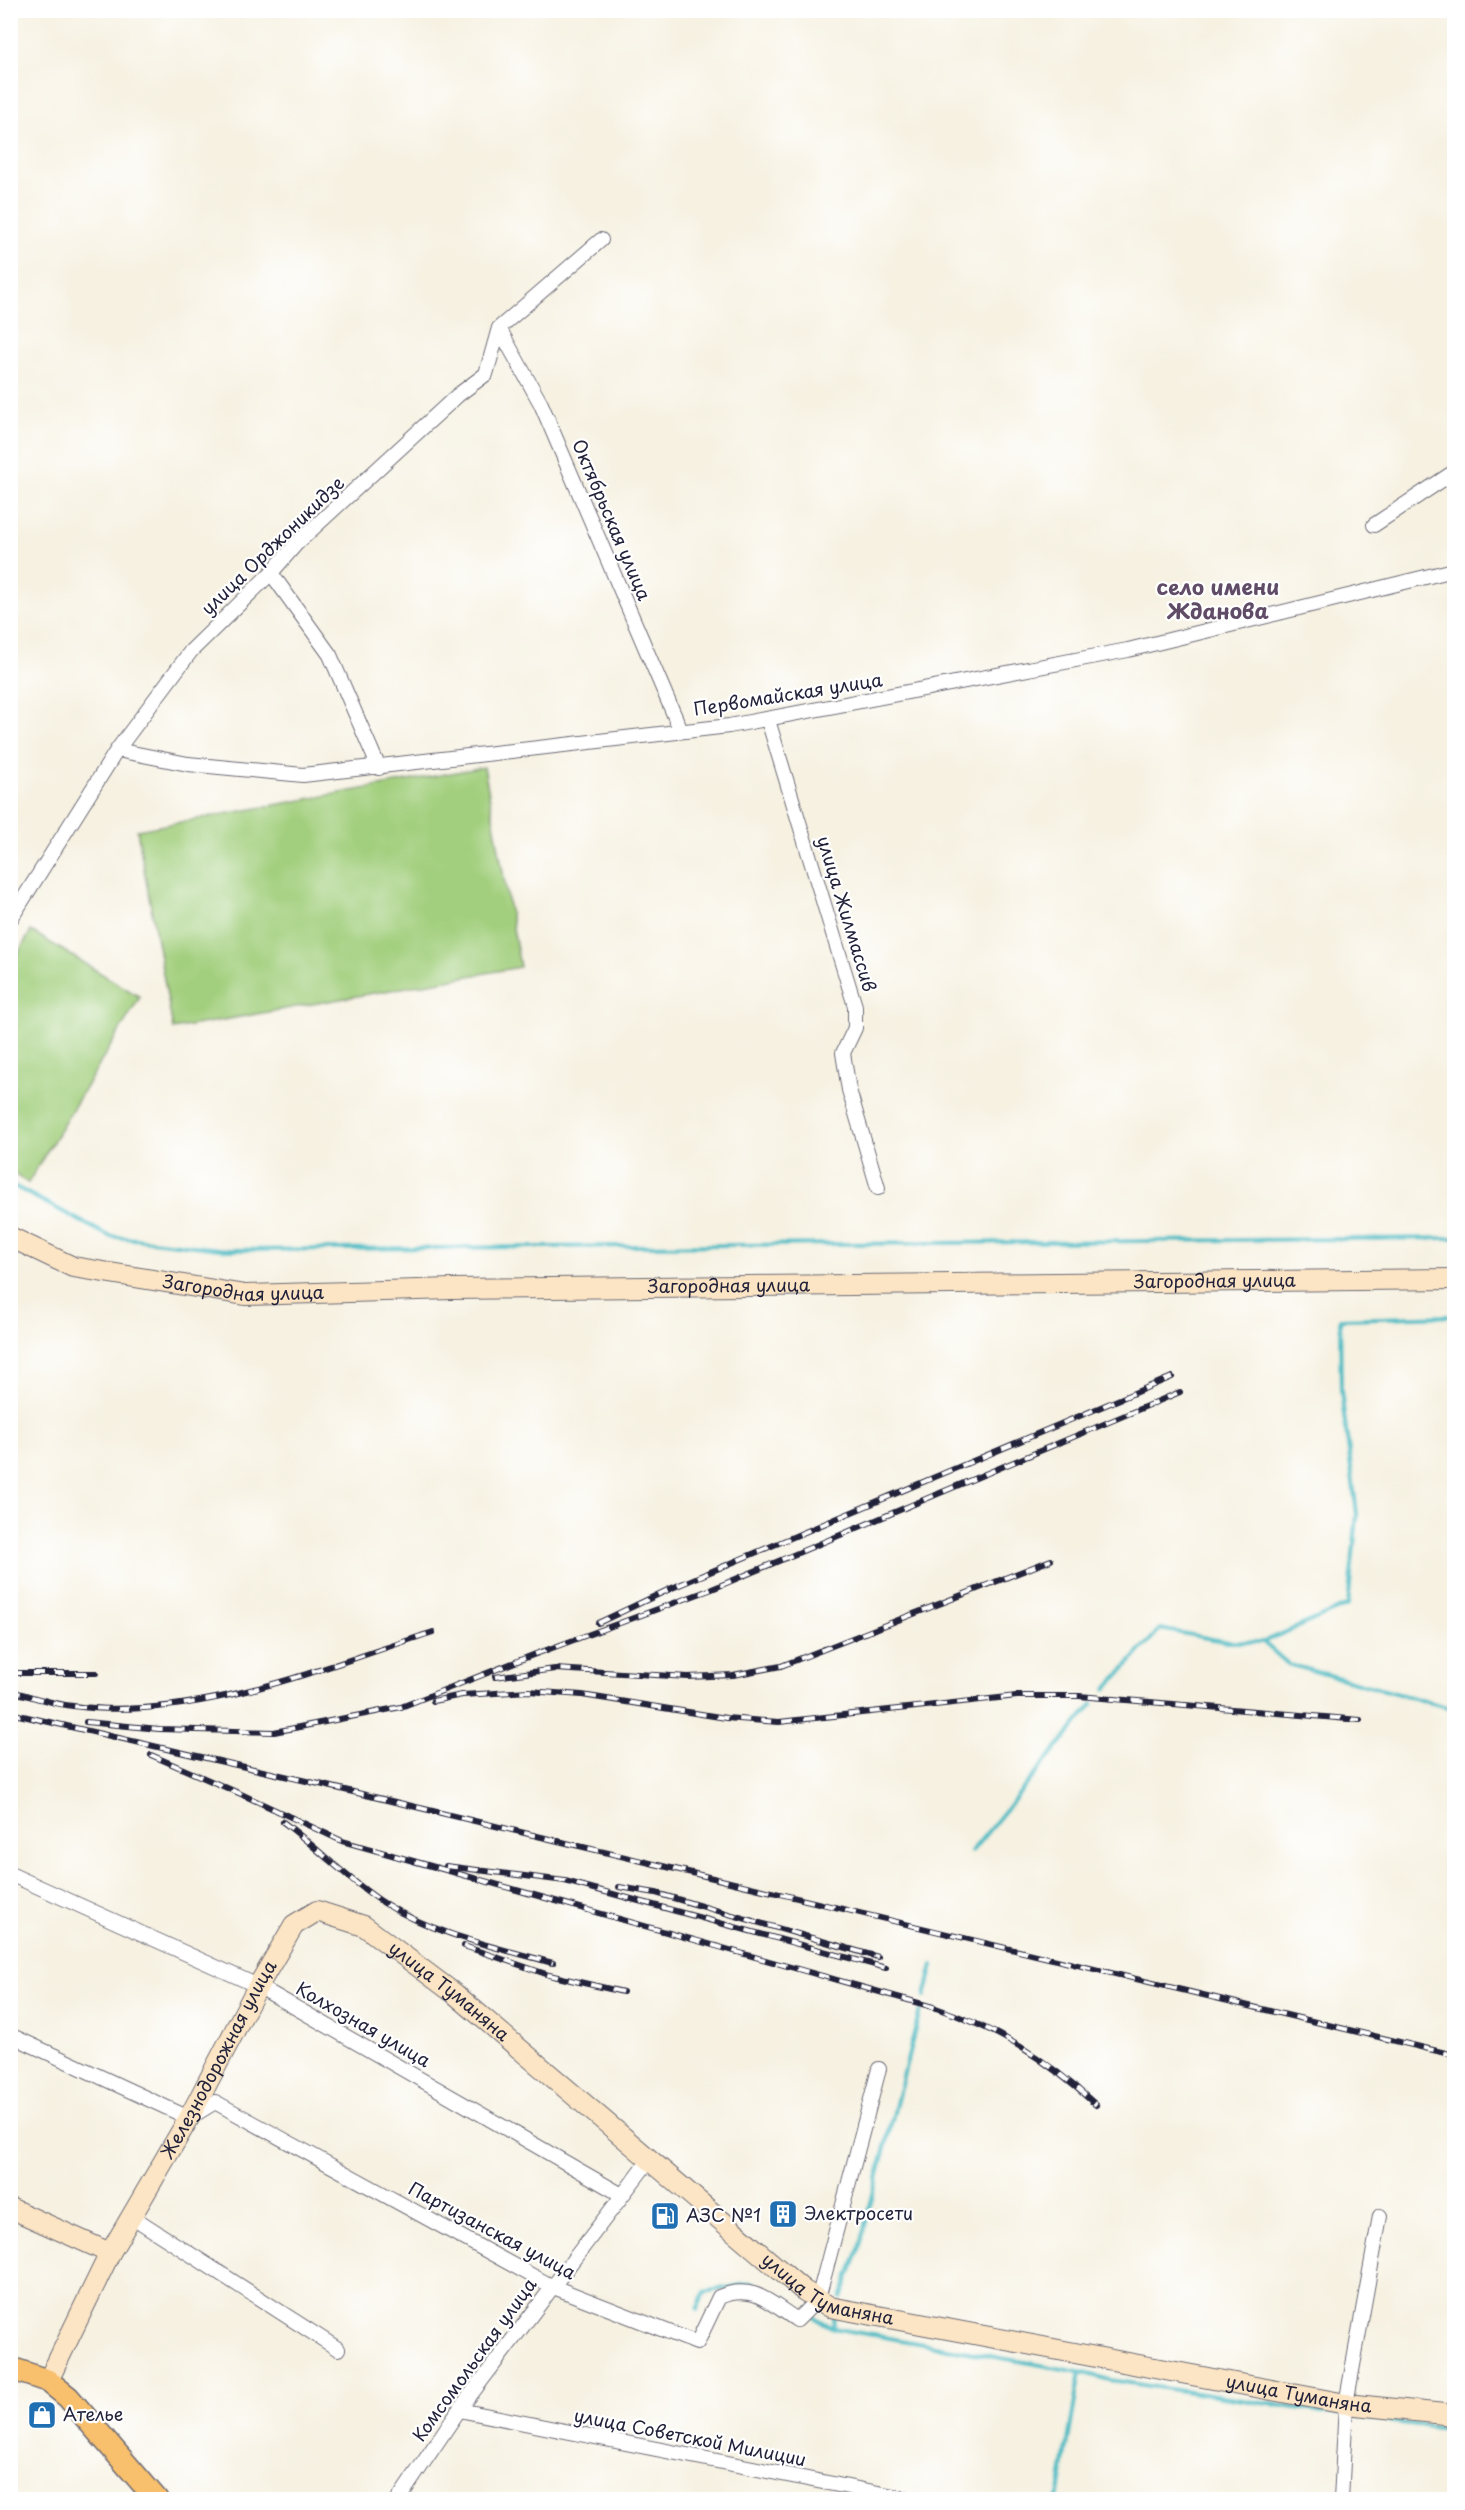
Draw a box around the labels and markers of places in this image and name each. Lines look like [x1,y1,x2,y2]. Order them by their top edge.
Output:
building icon: Электросети [767,2198,799,2230]
place label: Электросети [804,2199,913,2226]
fuel station icon: АЗС №1 [649,2200,681,2232]
place label: АЗС №1 [686,2201,761,2228]
shop icon: Ателье [26,2399,58,2431]
place label: Ателье [63,2400,123,2427]

